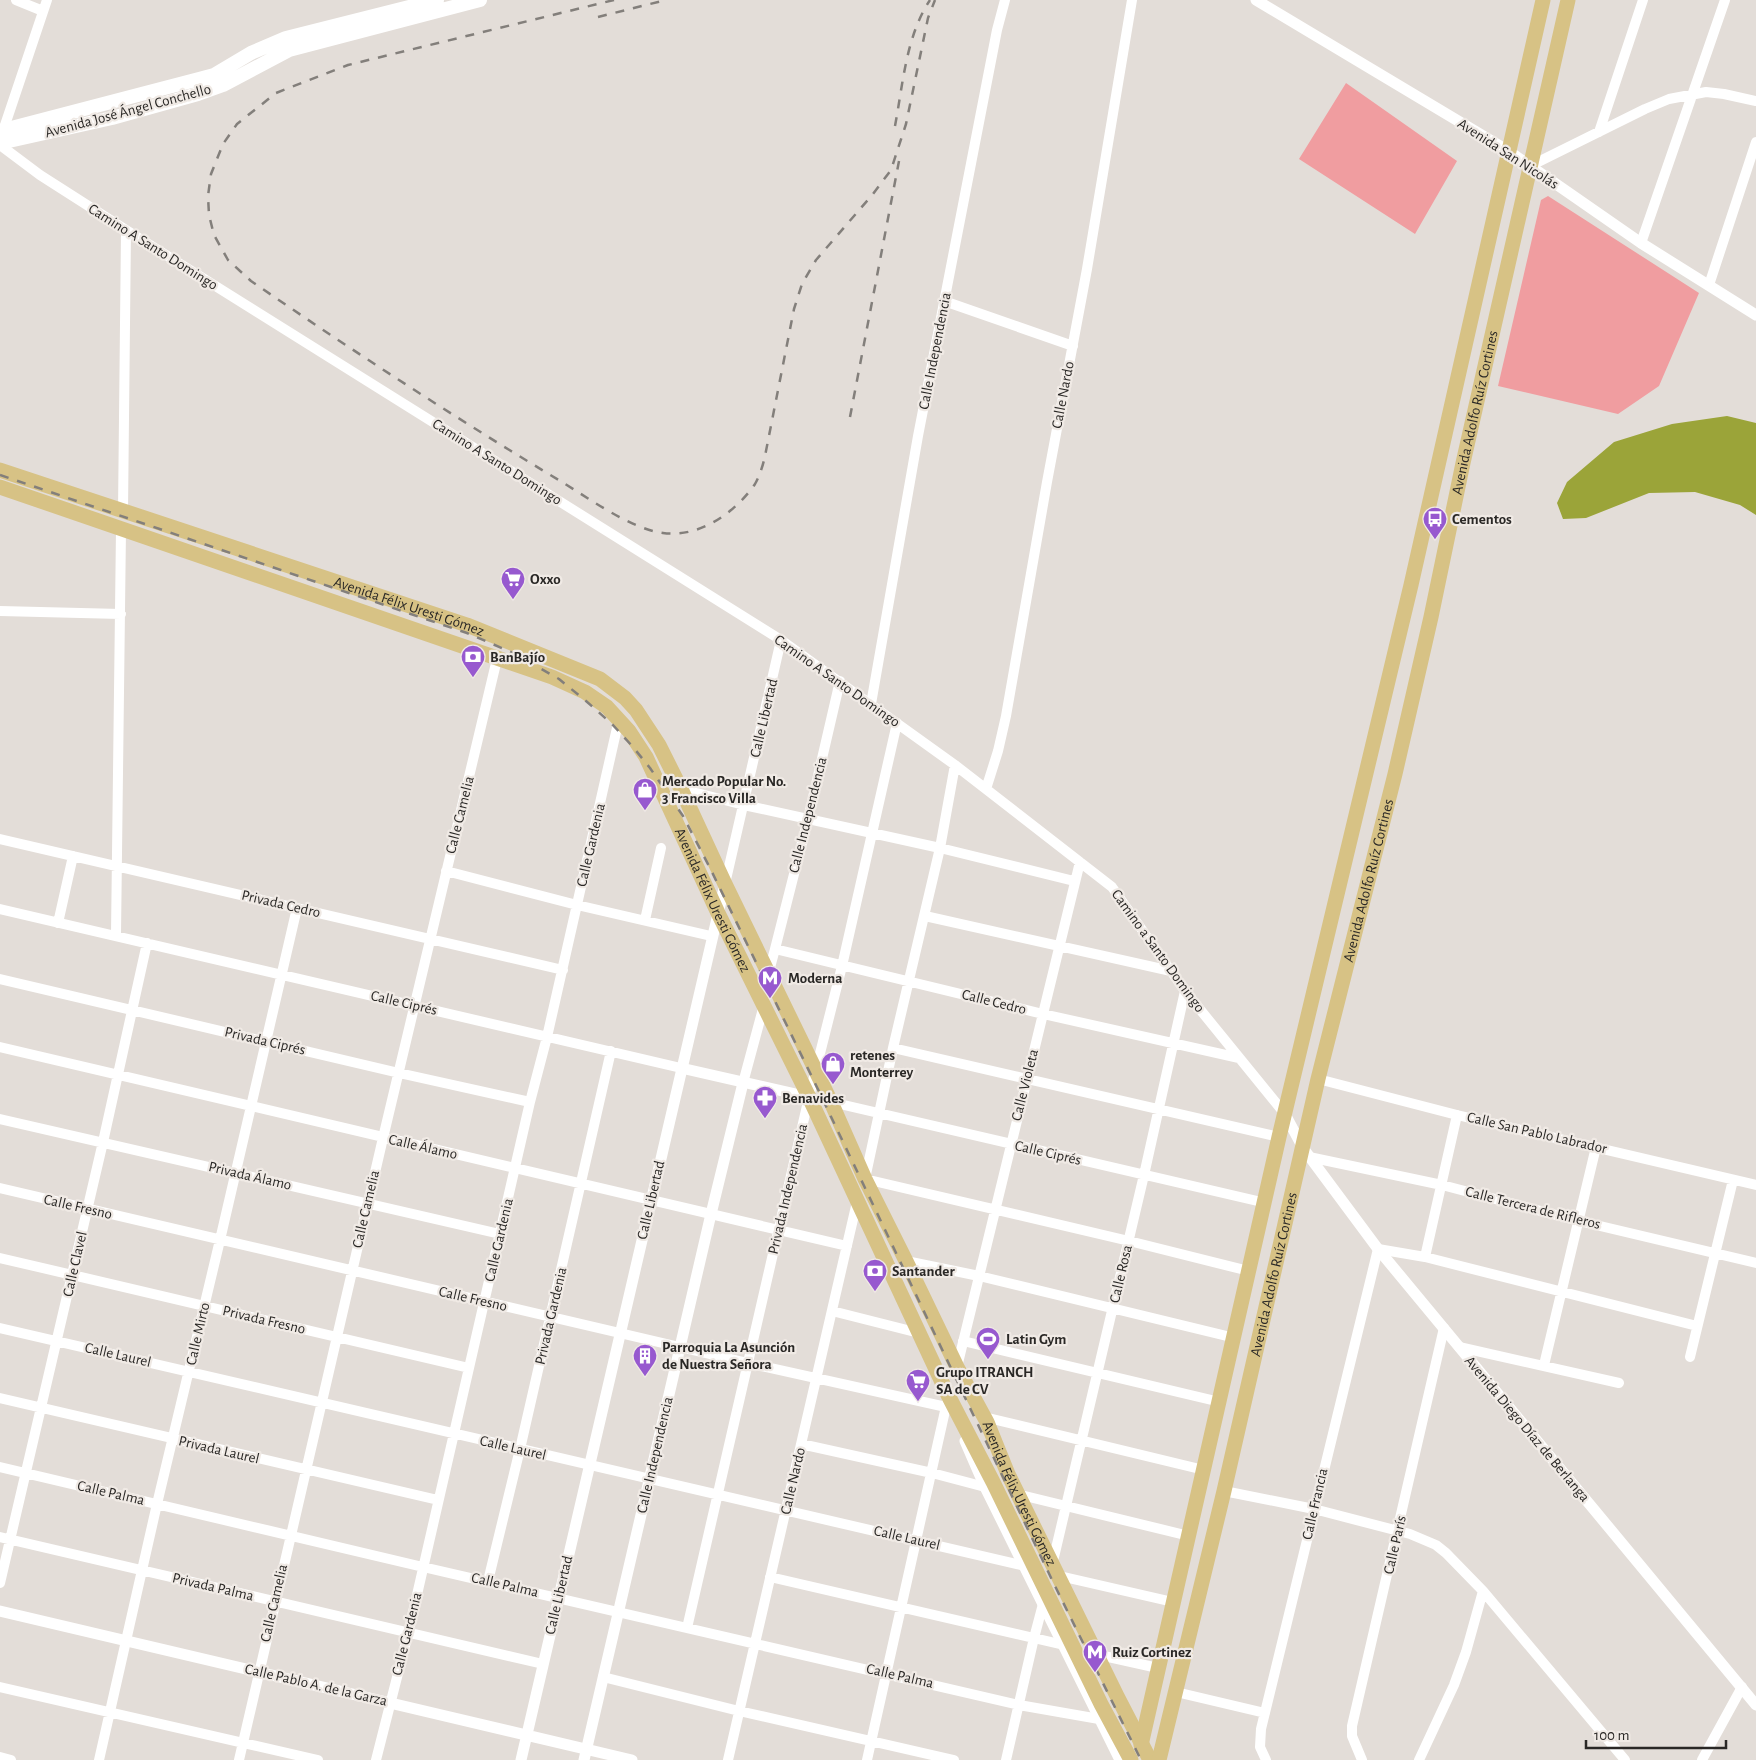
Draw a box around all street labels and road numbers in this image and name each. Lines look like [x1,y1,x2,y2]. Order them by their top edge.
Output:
street label: Avenida José Ángel Conchello [43,80,213,140]
street label: Avenida San Nicolás [1455,116,1561,192]
street label: Camino A Santo Domingo [86,201,220,293]
street label: Calle Independencia [916,291,954,411]
street label: Avenida Adolfo Ruíz Cortines [1449,329,1500,496]
street label: Calle Nardo [1049,360,1077,430]
street label: Camino A Santo Domingo [430,416,564,508]
street label: Avenida Félix Uresti Gómez [332,574,486,639]
street label: Camino A Santo Domingo [771,632,903,730]
street label: Calle Libertad [748,677,780,759]
street label: Calle Independencia [786,755,830,874]
street label: Calle Camelia [443,775,477,855]
street label: Avenida Adolfo Ruíz Cortines [1340,797,1396,964]
street label: Calle Gardenia [574,802,608,888]
street label: Avenida Félix Uresti Gómez [672,825,753,974]
street label: Camino a Santo Domingo [1108,887,1208,1015]
street label: Privada Cedro [240,888,322,920]
street label: Calle Cedro [960,987,1028,1017]
street label: Calle Ciprés [369,988,439,1018]
street label: Privada Ciprés [223,1024,307,1058]
street label: Calle Violeta [1009,1048,1041,1122]
street label: Calle San Pablo Labrador [1466,1110,1609,1156]
street label: Privada Independencia [766,1122,810,1256]
street label: Calle Álamo [387,1130,459,1162]
street label: Calle Ciprés [1013,1138,1083,1168]
street label: Privada Álamo [207,1157,293,1193]
street label: Calle Libertad [635,1159,667,1241]
street label: Calle Camelia [350,1169,382,1249]
street label: Calle Tercera de Rifleros [1464,1184,1602,1232]
street label: Avenida Adolfo Ruíz Cortines [1247,1191,1299,1358]
street label: Calle Fresno [42,1192,114,1222]
street label: Calle Gardenia [482,1197,516,1283]
street label: Calle Clavel [60,1230,90,1298]
street label: Calle Rosa [1107,1243,1135,1305]
street label: Privada Gardenia [532,1266,570,1366]
street label: Calle Fresno [437,1284,509,1314]
street label: Calle Mirto [184,1301,212,1367]
street label: Privada Fresno [221,1303,307,1337]
street label: Calle Laurel [83,1340,153,1370]
street label: Avenida Diego Díaz de Berlanga [1462,1353,1592,1505]
street label: Calle Independencia [634,1395,676,1515]
street label: Avenida Félix Uresti Gómez [980,1419,1059,1568]
street label: Privada Laurel [177,1433,261,1467]
street label: Calle Laurel [478,1433,548,1463]
street label: Calle Nardo [778,1446,808,1516]
street label: Calle Francia [1299,1467,1331,1541]
street label: Calle Palma [76,1478,146,1508]
street label: Calle París [1381,1514,1409,1576]
street label: Calle Laurel [872,1523,942,1553]
street label: Calle Libertad [543,1554,575,1636]
street label: Calle Camelia [258,1563,290,1643]
street label: Privada Palma [171,1570,255,1604]
street label: Calle Palma [470,1570,540,1600]
street label: Calle Gardenia [389,1591,425,1677]
street label: Calle Pablo A. de la Garza [243,1661,389,1709]
street label: Calle Palma [865,1661,935,1691]

